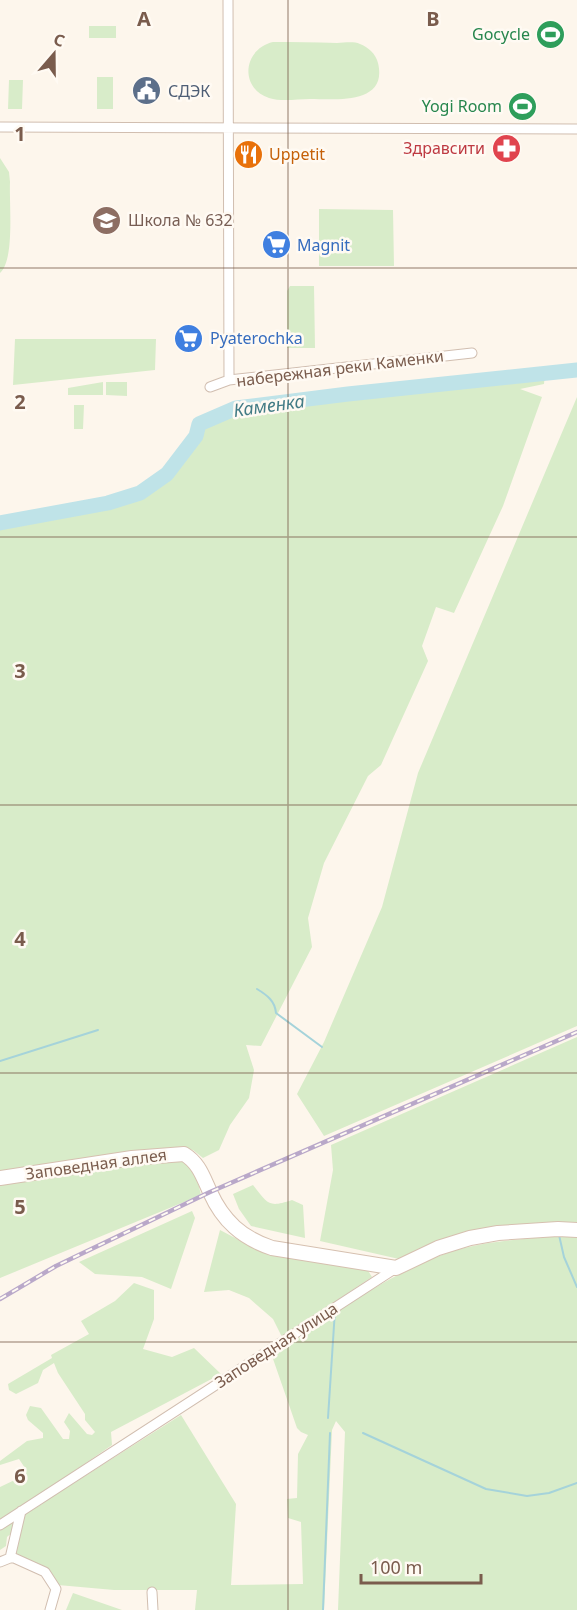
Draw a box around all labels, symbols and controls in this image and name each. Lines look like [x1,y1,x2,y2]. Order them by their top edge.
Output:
text: A [137,5,151,32]
text: B [426,5,440,32]
sports icon: Gocycle [535,18,567,50]
place label: Gocycle [472,23,530,45]
north arrow [24,24,84,84]
text: С [51,28,68,52]
public building icon: СДЭК [131,75,163,107]
place label: СДЭК [168,80,210,102]
sports icon: Yogi Room [507,90,539,122]
place label: Yogi Room [422,95,502,117]
text: 1 [14,120,26,147]
pharmacy icon: Здравсити [490,132,522,164]
place label: Здравсити [403,137,485,159]
restaurant icon: Uppetit [232,138,264,170]
place label: Uppetit [269,143,325,165]
school or university icon: Школа № 632 [91,204,123,236]
place label: Школа № 632 [128,209,233,231]
supermarket icon: Magnit [260,229,292,261]
place label: Magnit [297,234,350,256]
supermarket icon: Pyaterochka [173,322,205,354]
place label: Pyaterochka [210,327,303,349]
street label: набережная реки Каменки [235,344,445,392]
text: 2 [14,388,26,415]
water label: Каменка [232,388,306,422]
text: 3 [14,657,26,684]
text: 4 [14,925,26,952]
street label: Заповедная аллея [24,1143,168,1185]
text: 5 [14,1193,26,1220]
street label: Заповедная улица [210,1297,342,1393]
text: 6 [14,1462,26,1489]
scale bar [361,1547,481,1585]
text: 100 m [370,1555,422,1579]

